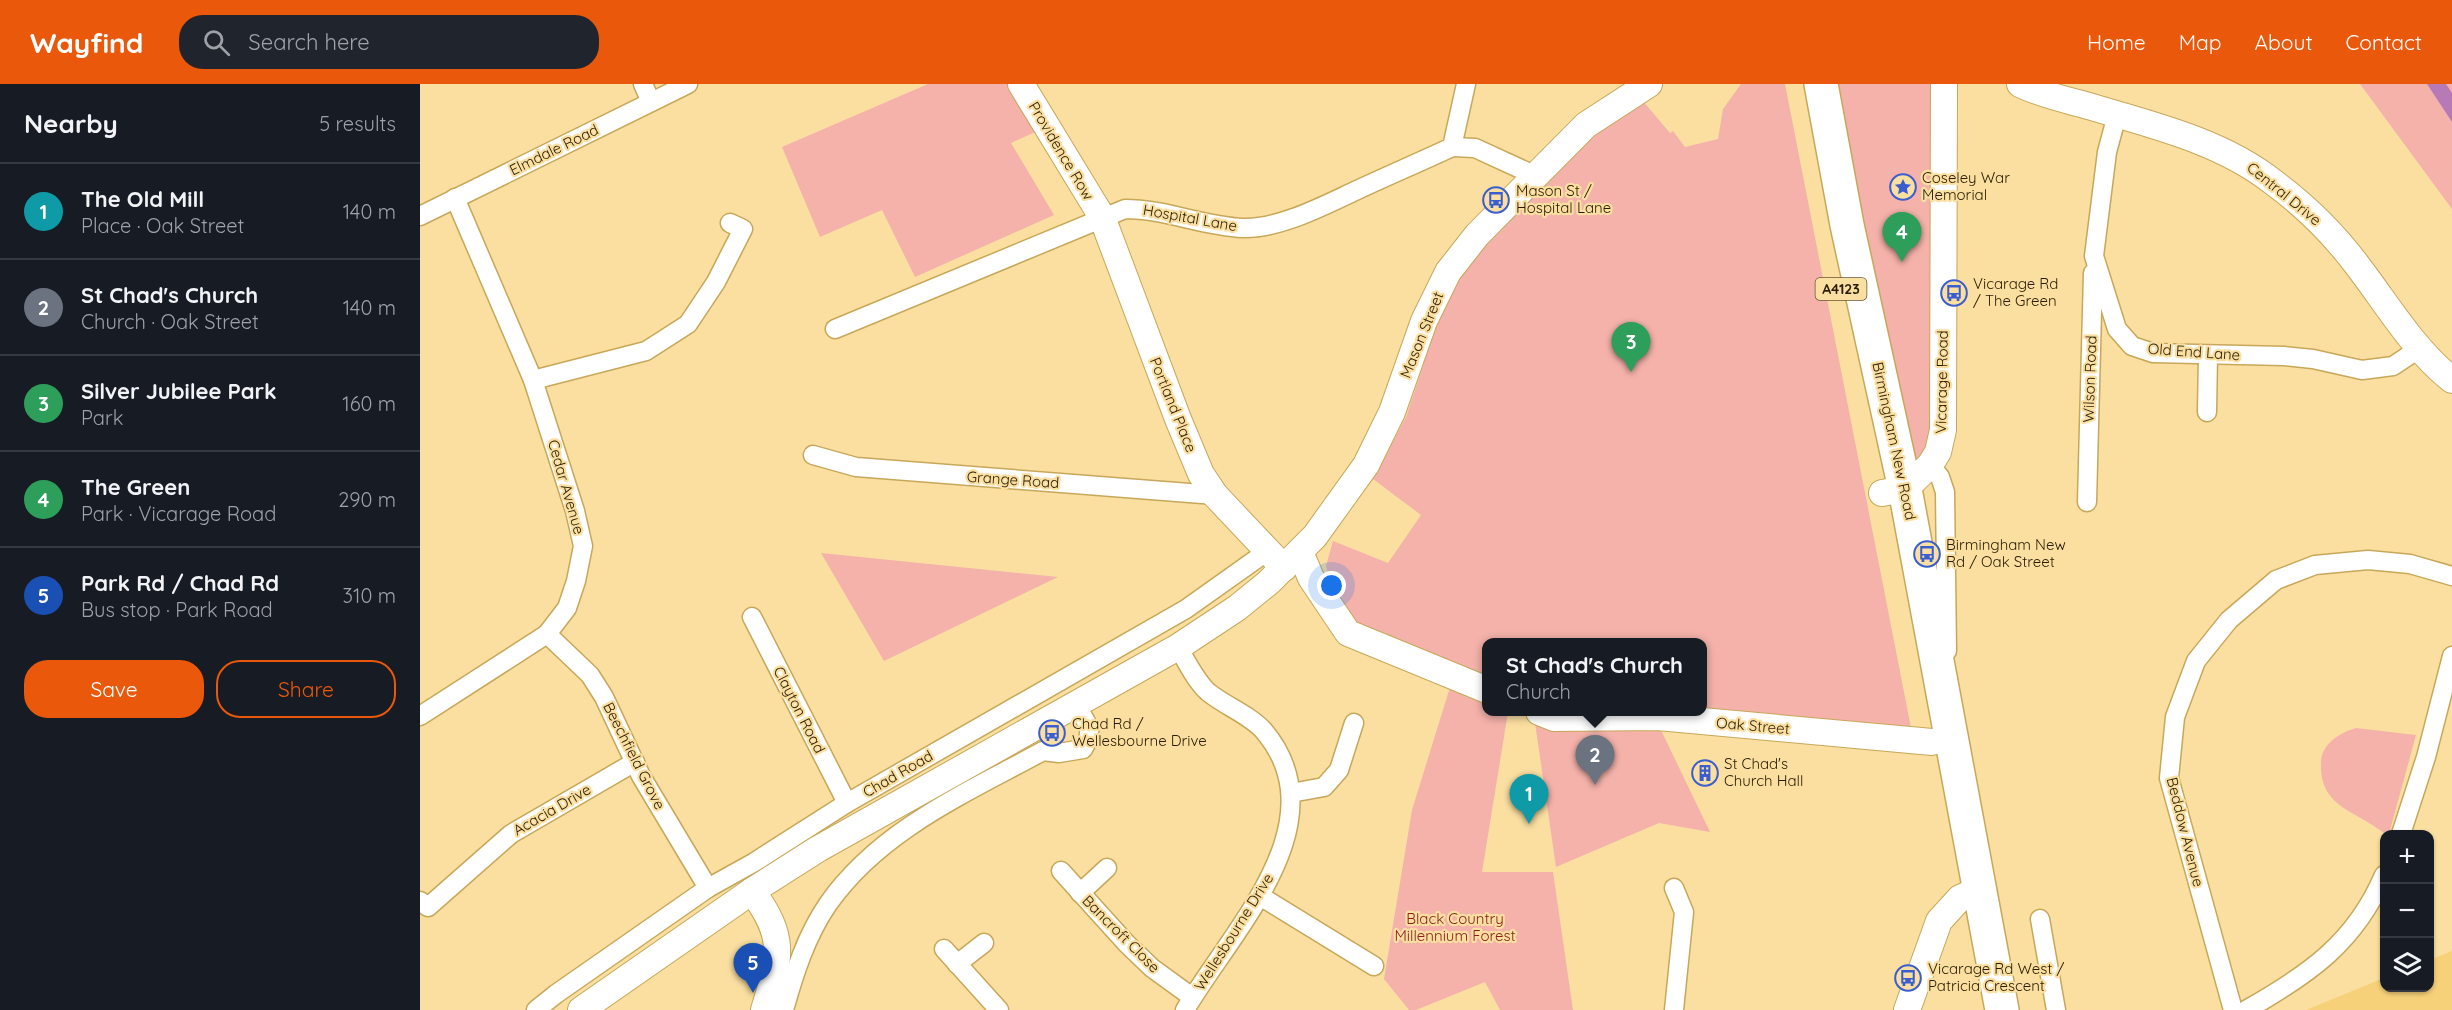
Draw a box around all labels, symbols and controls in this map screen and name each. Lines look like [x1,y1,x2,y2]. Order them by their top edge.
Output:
search box [179,15,599,69]
text: Wayfind [30,25,143,60]
icon: search [200,26,233,59]
text: Search here [248,28,370,56]
text: Home [2087,29,2146,55]
text: Map [2179,29,2222,55]
text: About [2255,29,2313,55]
text: Contact [2346,29,2422,55]
street label: Providence Row [1025,98,1098,203]
text: Nearby [24,107,118,140]
text: 5 results [319,111,396,136]
street label: Elmdale Road [506,120,602,179]
street label: Central Drive [2243,158,2325,229]
place label: Coseley War Memorial [1922,168,2010,204]
place icon: Coseley War Memorial [1888,172,1918,202]
place label: Mason St / Hospital Lane [1516,181,1611,217]
text: The Old Mill [81,185,204,213]
bus stop icon: Mason St / Hospital Lane [1481,185,1511,215]
text: 1 [40,199,47,224]
text: 140 m [343,199,396,224]
street label: Hospital Lane [1142,200,1239,235]
pin: 4 [1882,212,1922,262]
text: Place · Oak Street [81,213,244,238]
place label: Vicarage Rd / The Green [1973,274,2058,310]
road number: A4123 [1816,278,1866,300]
bus stop icon: Vicarage Rd / The Green [1939,278,1969,308]
text: St Chad's Church [81,281,258,309]
street label: Mason Street [1396,289,1447,381]
text: 2 [38,295,49,320]
text: 140 m [343,295,396,320]
text: Church · Oak Street [81,309,259,334]
pin: 3 [1612,322,1650,372]
street label: Vicarage Road [1931,330,1952,434]
street label: Wilson Road [2078,335,2101,423]
street label: Old End Lane [2147,339,2241,364]
street label: Portland Place [1146,355,1201,455]
street label: Birmingham New Road [1868,360,1921,522]
text: Silver Jubilee Park [81,377,277,405]
text: 3 [38,391,49,416]
text: 160 m [342,391,396,416]
text: Park [81,405,123,430]
street label: Cedar Avenue [544,437,589,536]
street label: Grange Road [966,467,1060,492]
text: The Green [81,473,190,501]
text: 4 [38,487,49,512]
text: 290 m [338,487,396,512]
text: Park · Vicarage Road [81,501,276,526]
place label: Birmingham New Rd / Oak Street [1946,535,2066,571]
bus stop icon: Birmingham New Rd / Oak Street [1912,539,1942,569]
text: Park Rd / Chad Rd [81,569,279,597]
your location [1317,571,1346,600]
text: 5 [38,583,49,608]
text: 310 m [343,583,396,608]
text: Bus stop · Park Road [81,597,273,622]
popup [1482,638,1707,716]
text: St Chad's Church [1506,651,1683,679]
button: Save [24,660,204,718]
button: Share [216,660,396,718]
street label: Clayton Road [769,663,829,756]
text: Church [1506,679,1571,704]
street label: Beechfield Grove [599,699,670,813]
street label: Oak Street [1716,713,1791,738]
place label: Chad Rd / Wellesbourne Drive [1072,714,1207,750]
bus stop icon: Chad Rd / Wellesbourne Drive [1037,718,1067,748]
pin: 2 [1576,736,1614,785]
street label: Chad Road [859,746,936,801]
place label: St Chad's Church Hall [1724,754,1803,790]
building icon: St Chad's Church Hall [1690,758,1720,788]
pin: 1 [1510,774,1548,824]
street label: Beddow Avenue [2163,775,2208,889]
street label: Acacia Drive [509,780,594,840]
map controls [2380,830,2434,992]
button: + [2380,830,2434,884]
street label: Wellesbourne Drive [1190,870,1277,994]
button: − [2380,884,2434,938]
street label: Bancroft Close [1079,891,1164,976]
park label: Black Country Millennium Forest [1394,909,1516,945]
button: layers [2380,938,2434,992]
pin: 5 [734,944,772,993]
place label: Vicarage Rd West / Patricia Crescent [1928,959,2064,995]
bus stop icon: Vicarage Rd West / Patricia Crescent [1893,963,1923,993]

